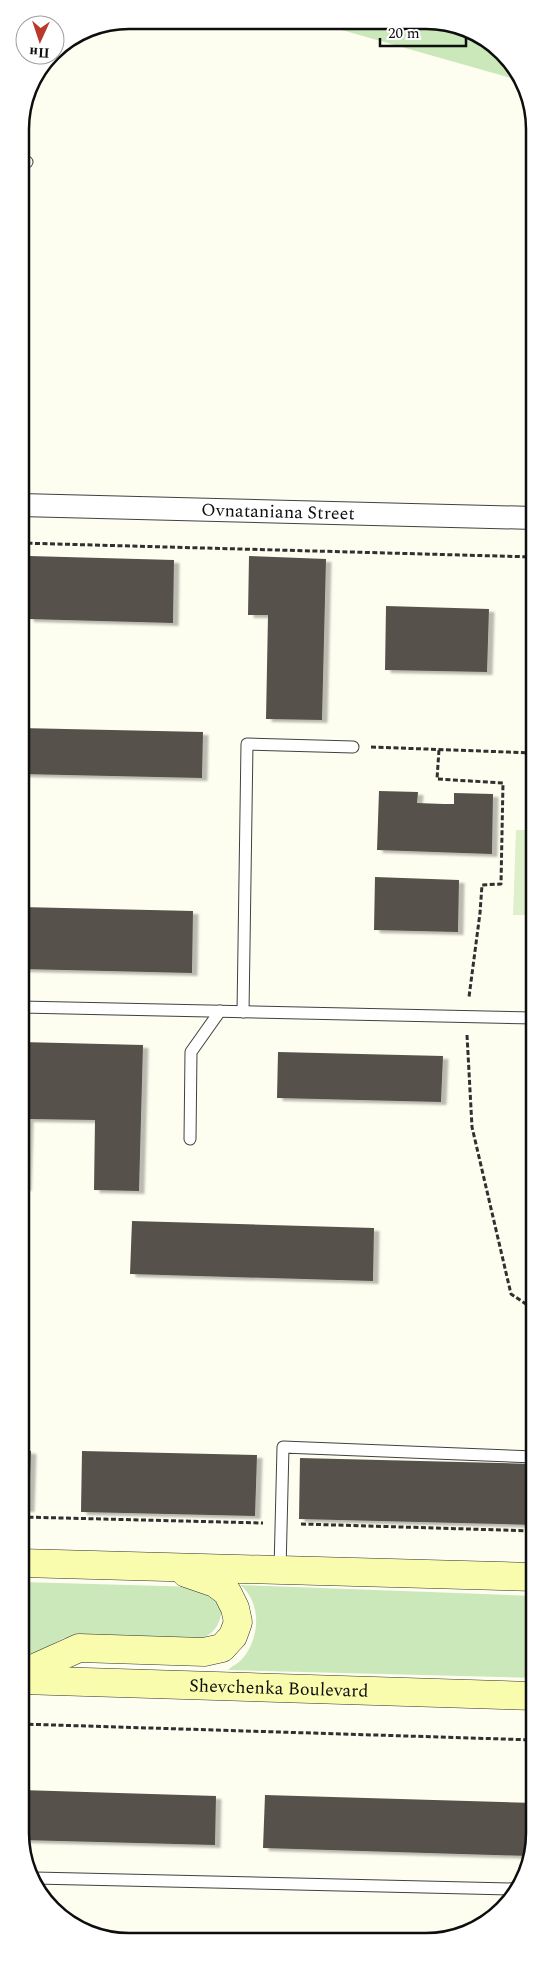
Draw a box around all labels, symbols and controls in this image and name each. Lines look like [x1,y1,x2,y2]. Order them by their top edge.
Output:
north arrow [15,15,65,65]
scale bar [380,15,466,47]
text: 20 m [388,22,420,45]
text: Пн [29,41,50,63]
street label: Ovnataniana Street [201,496,355,527]
street label: Shevchenka Boulevard [189,1672,369,1704]

